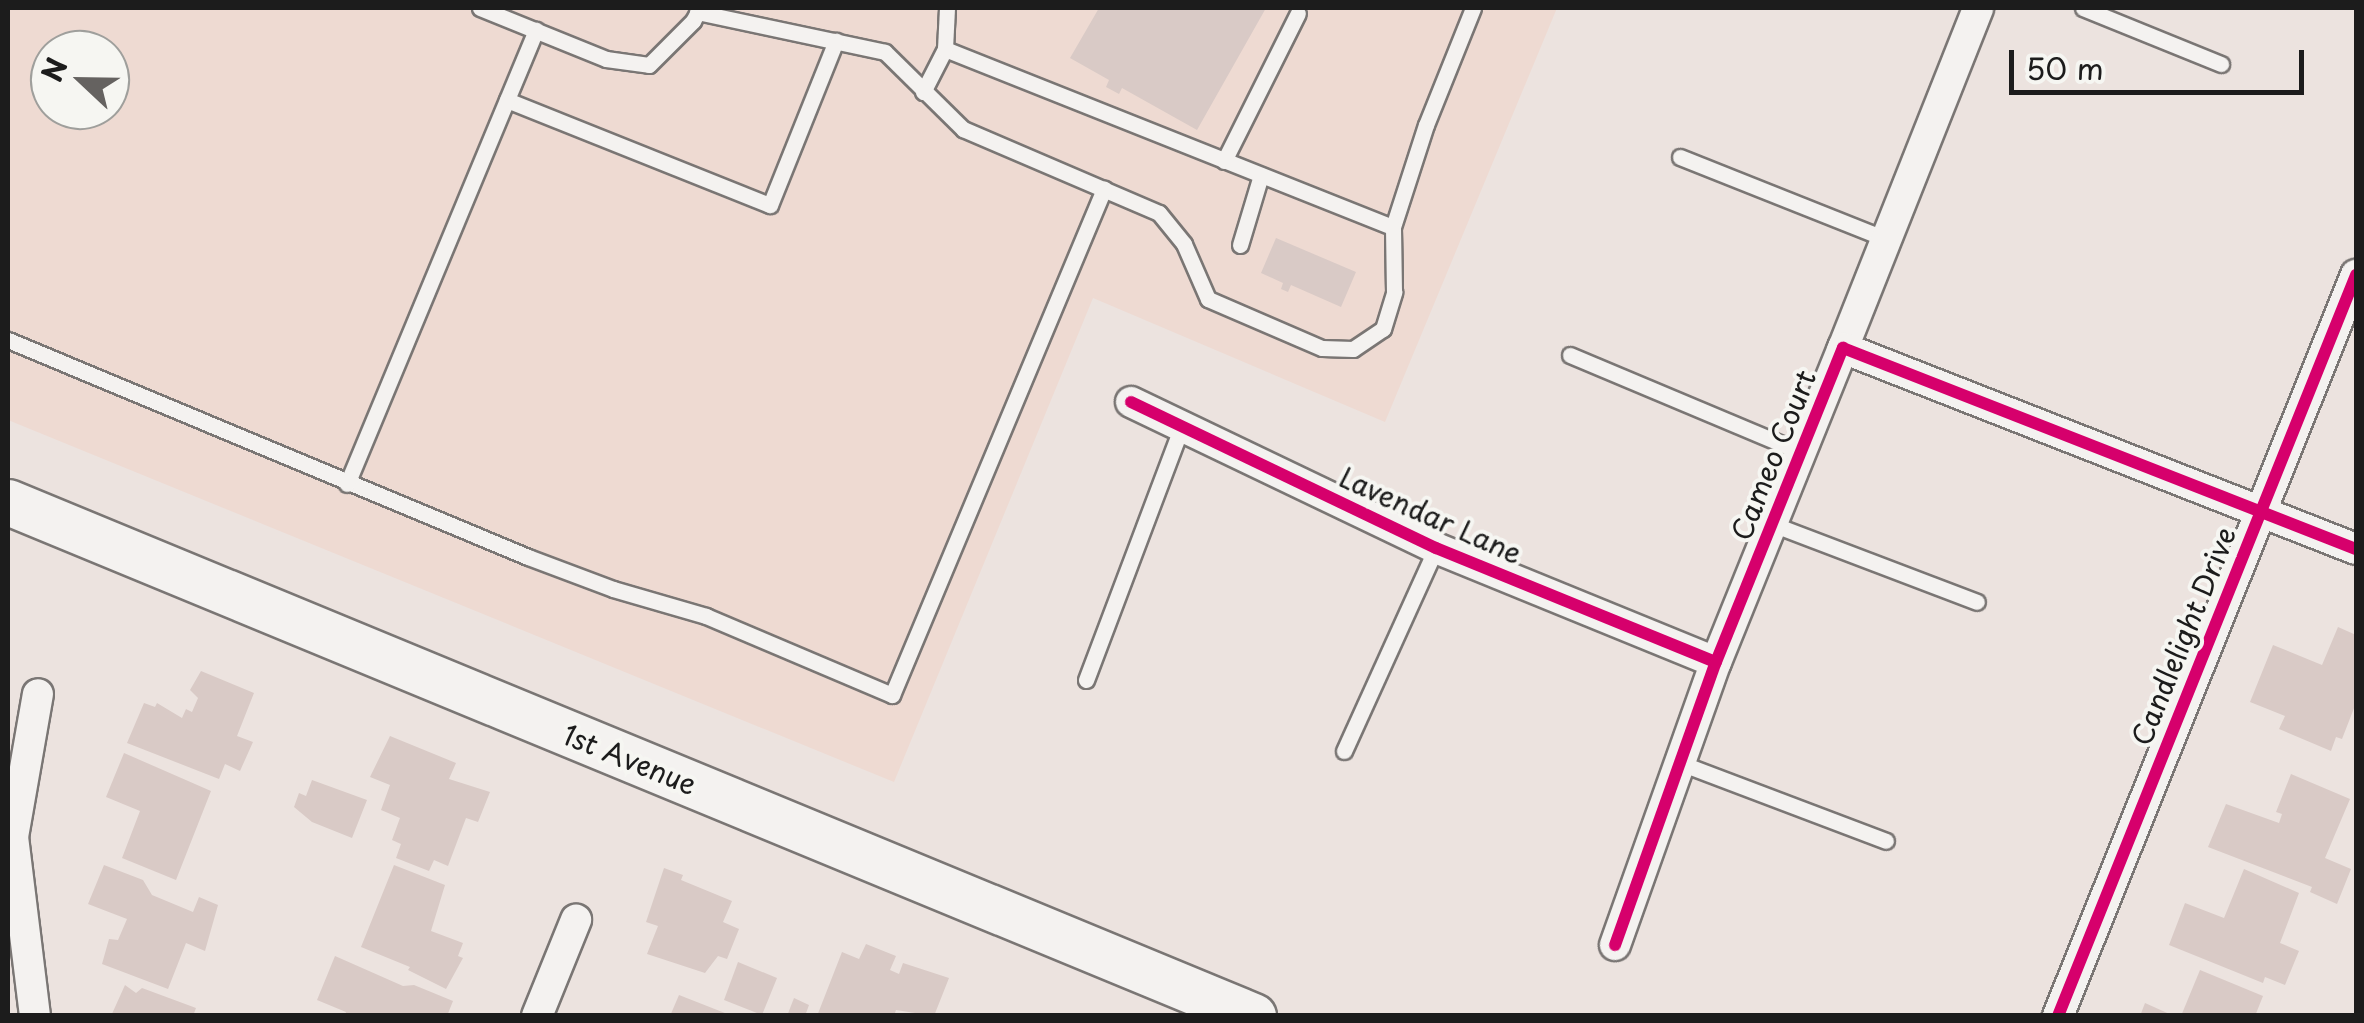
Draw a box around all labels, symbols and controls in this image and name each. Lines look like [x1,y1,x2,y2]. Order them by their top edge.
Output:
north arrow [30,30,130,130]
scale bar [2014,30,2309,92]
text: 50 m [2026,45,2104,90]
text: N [29,51,78,88]
street label: Cameo Court [1724,365,1822,545]
street label: Lavendar Lane [1335,460,1527,570]
street label: Candlelight Drive [2124,522,2242,750]
street label: 1st Avenue [558,717,702,801]

